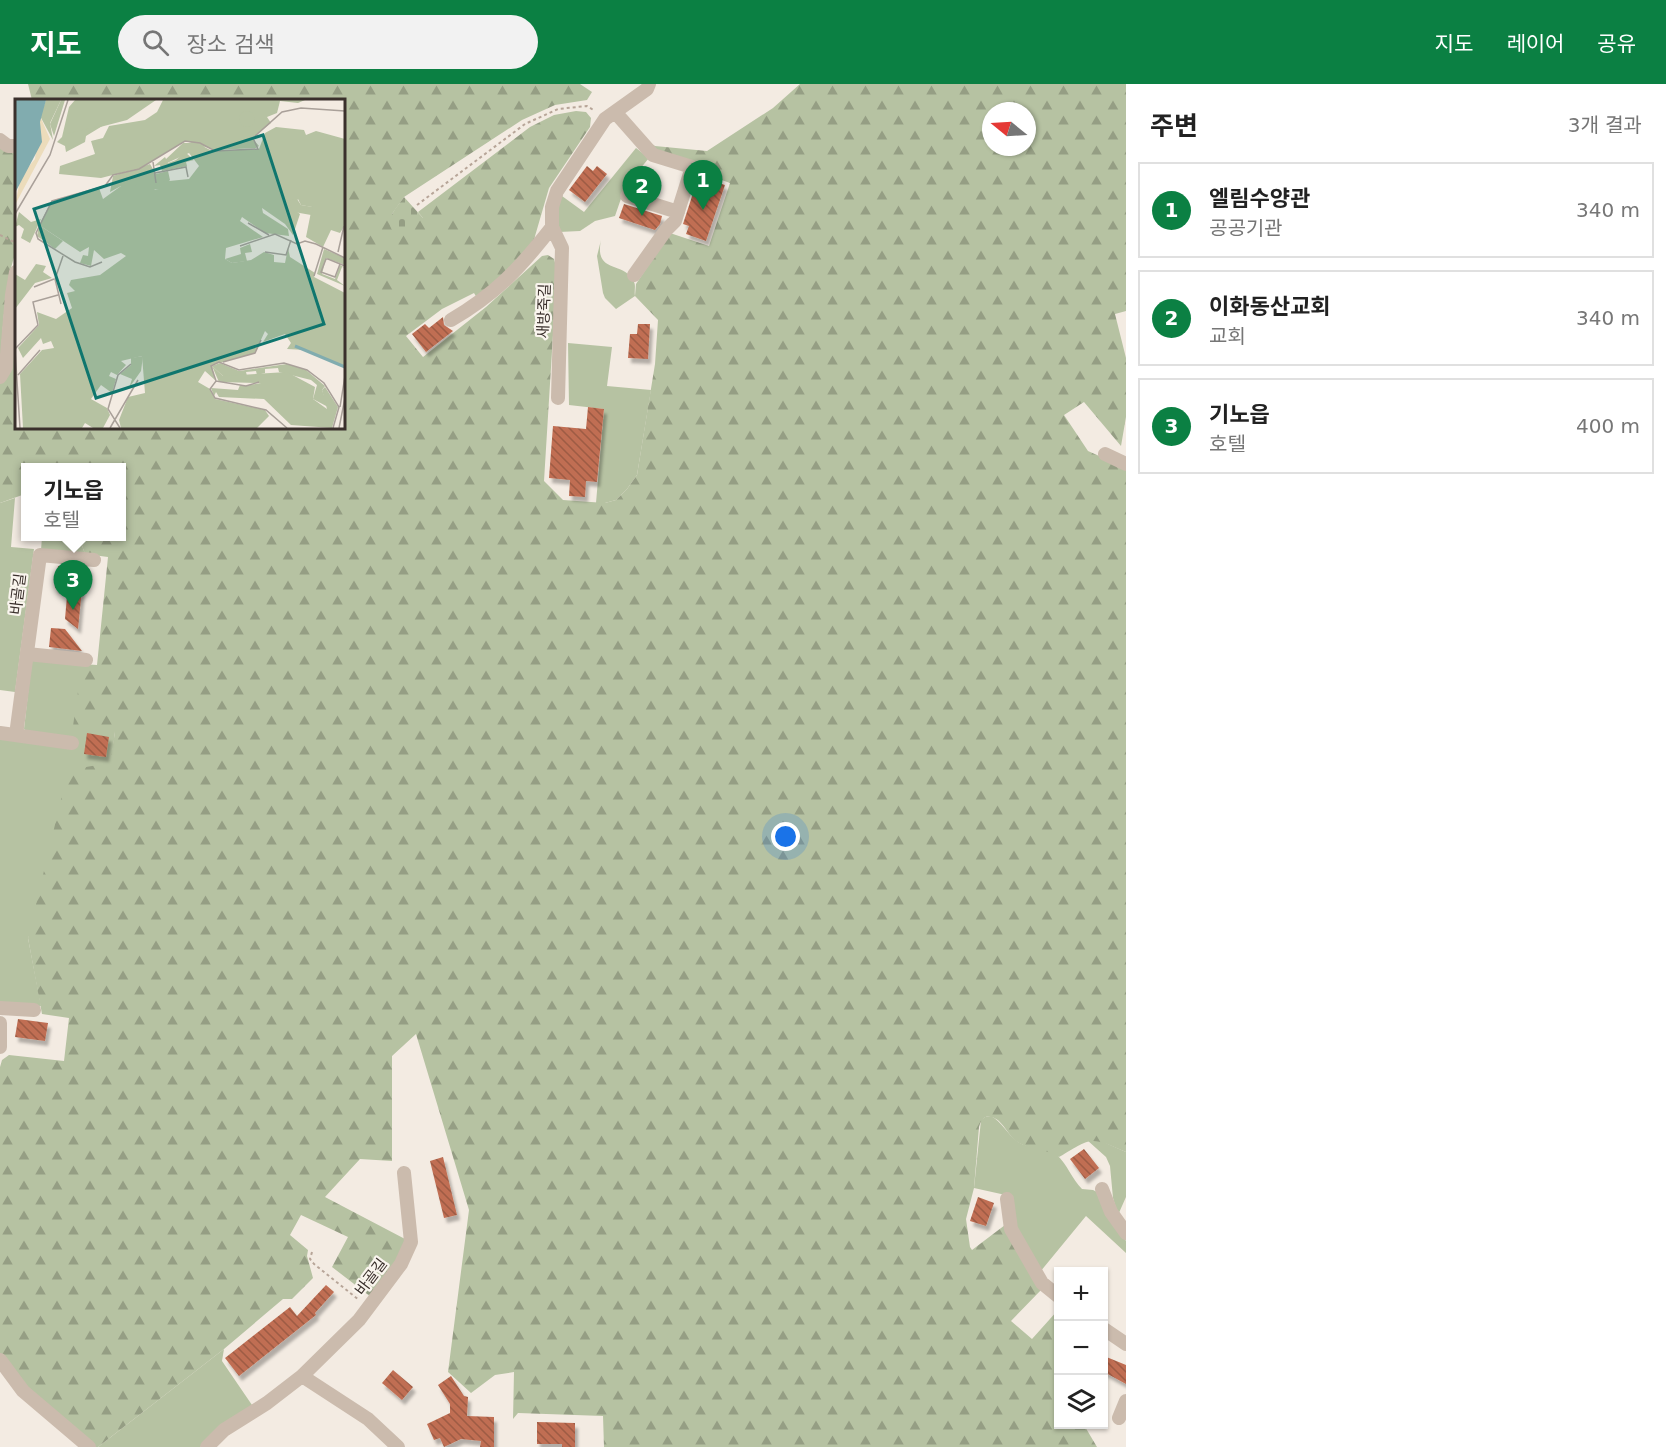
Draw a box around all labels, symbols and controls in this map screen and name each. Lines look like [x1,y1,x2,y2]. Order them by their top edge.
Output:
search box [118,15,538,69]
icon: search [139,26,172,59]
text: 지도 [30,28,82,61]
text: 장소 검색 [187,32,275,57]
text: 지도 [1435,32,1473,56]
text: 레이어 [1506,32,1564,56]
text: 공유 [1597,32,1636,56]
inset map [15,99,345,429]
north arrow [982,102,1036,156]
text: 주변 [1150,111,1198,141]
text: 3개 결과 [1568,113,1642,137]
pin: 1 [684,160,722,210]
pin: 2 [622,166,662,216]
text: 엘림수양관 [1209,186,1310,211]
text: 1 [1165,198,1178,222]
text: 340 m [1576,198,1640,222]
text: 공공기관 [1209,216,1283,240]
street label: 새방죽길 [534,283,554,339]
text: 이화동산교회 [1209,294,1330,319]
text: 2 [1165,306,1178,330]
text: 340 m [1576,306,1640,330]
text: 교회 [1209,324,1246,348]
text: 기노읍 [1209,402,1270,427]
text: 3 [1165,414,1178,438]
text: 400 m [1576,414,1640,438]
text: 호텔 [1209,432,1246,456]
popup [21,463,126,541]
text: 기노읍 [43,478,104,503]
text: 호텔 [43,508,80,532]
pin: 3 [54,560,92,610]
street label: 바골길 [7,572,29,616]
your location [771,822,800,851]
street label: 바골길 [351,1255,391,1299]
map controls [1054,1267,1108,1429]
button: + [1054,1267,1108,1321]
button: − [1054,1321,1108,1375]
button: layers [1054,1375,1108,1429]

